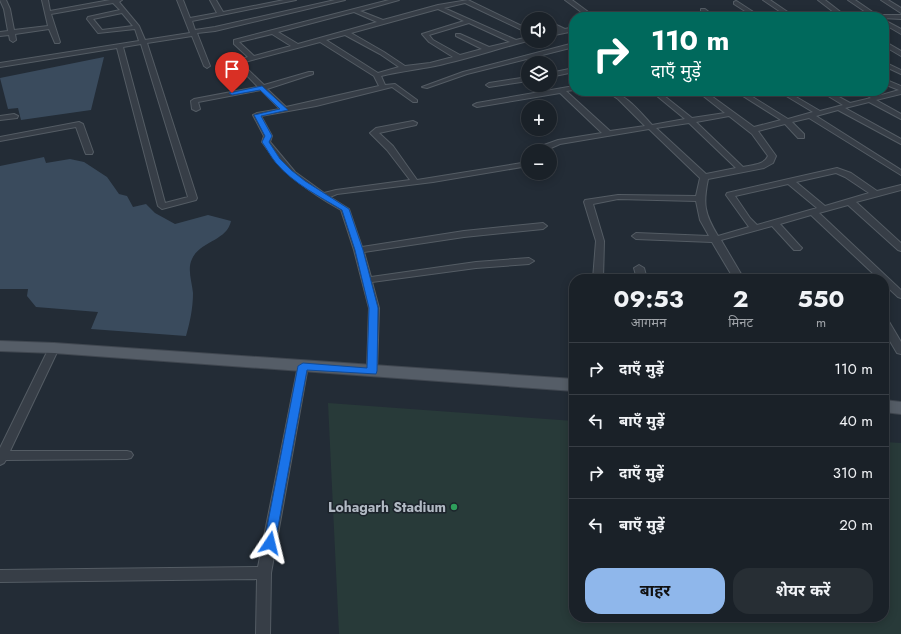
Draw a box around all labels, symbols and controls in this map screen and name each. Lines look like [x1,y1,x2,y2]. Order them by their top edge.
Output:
map controls [521,12,557,180]
button: sound [521,12,557,48]
text: 110 m [651,20,729,61]
icon: right [585,28,637,80]
pin [215,52,249,93]
button: layers [521,56,557,92]
icon: arrive [221,58,243,80]
text: दाएँ मुड़ें [651,58,701,84]
button: + [521,100,557,136]
button: − [521,144,557,180]
text: 09:53 [614,281,684,316]
text: 2 [733,281,748,316]
text: 550 [798,281,844,316]
text: आगमन [631,313,666,332]
text: मिनट [728,313,753,332]
text: m [816,313,826,332]
icon: right [585,358,607,380]
text: दाएँ मुड़ें [619,358,664,380]
text: 110 m [834,358,873,380]
icon: left [585,410,607,432]
text: बाएँ मुड़ें [619,410,665,432]
text: 40 m [839,410,873,432]
icon: right [585,462,607,484]
text: दाएँ मुड़ें [619,462,664,484]
text: 310 m [833,462,873,484]
place label: Lohagarh Stadium [328,497,446,517]
marker: Lohagarh Stadium [449,502,459,512]
icon: left [585,514,607,536]
text: बाएँ मुड़ें [619,514,665,536]
text: 20 m [839,514,873,536]
position arrow [249,522,291,564]
button: बाहर [585,568,725,614]
button: शेयर करें [733,568,873,614]

